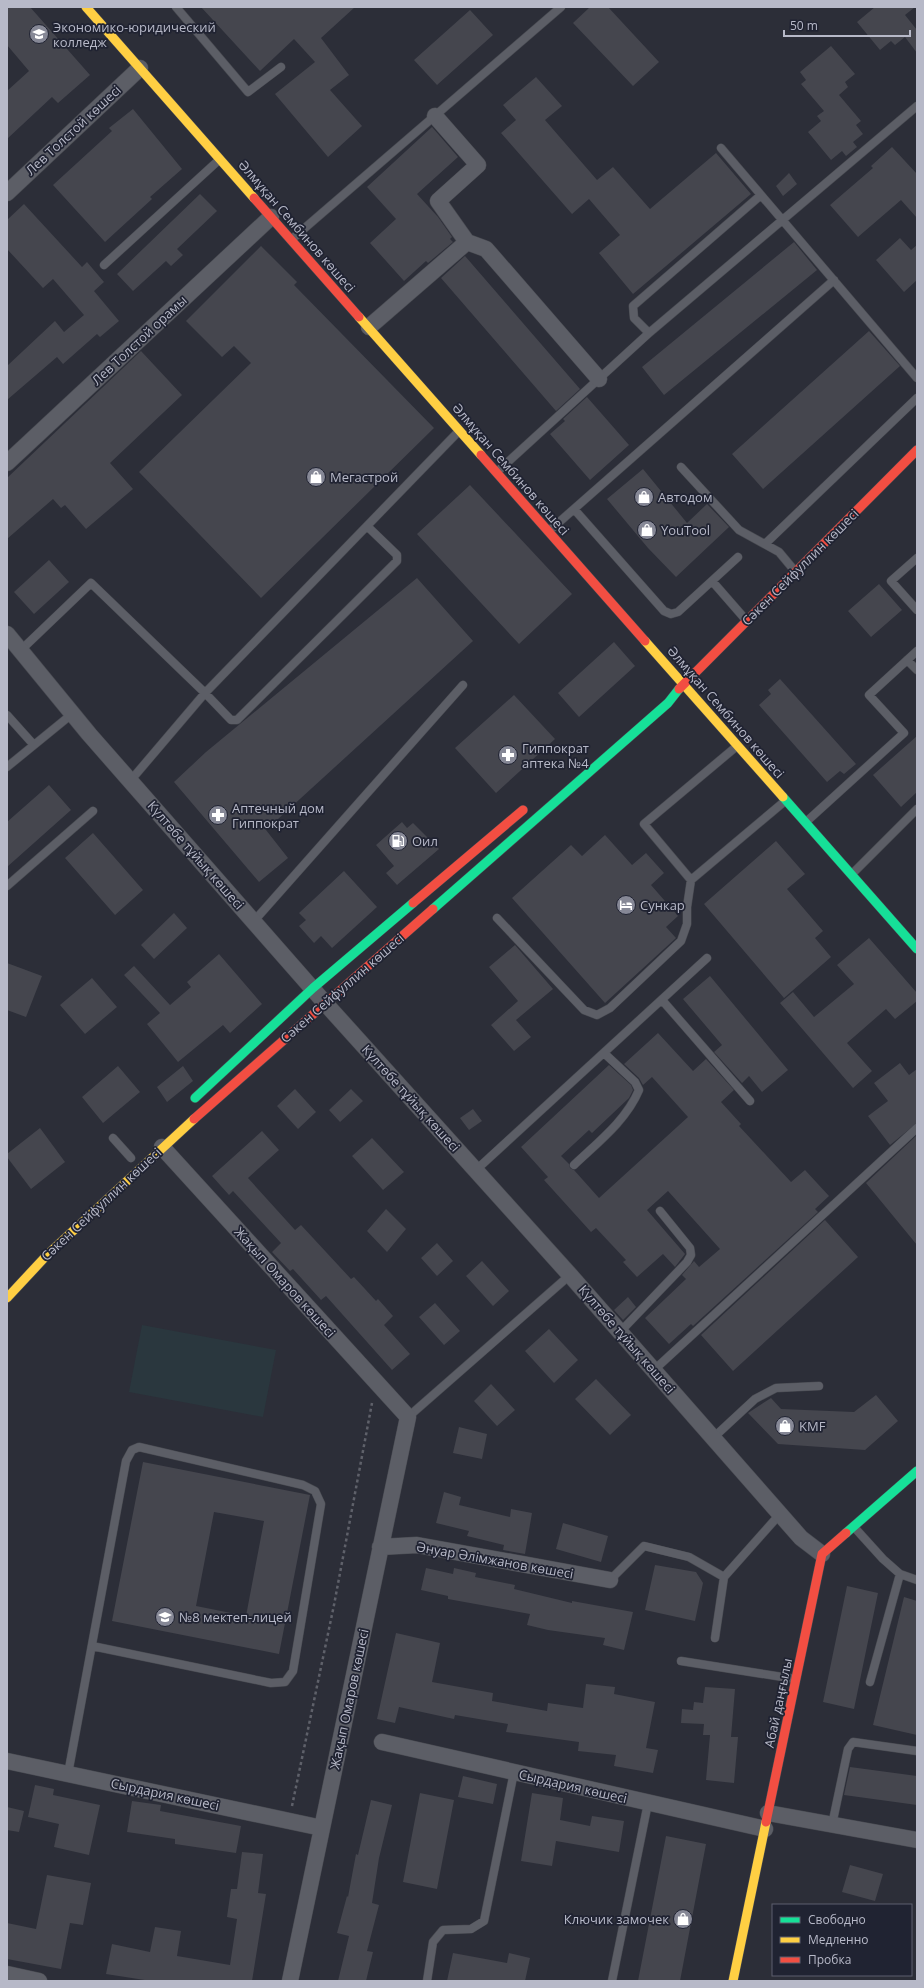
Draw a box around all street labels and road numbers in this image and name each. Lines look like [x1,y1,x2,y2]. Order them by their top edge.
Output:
street label: Лев Толстой көшесі [21,81,125,179]
street label: Әлмұқан Сембинов көшесі [235,156,359,296]
street label: Лев Толстой орамы [88,291,190,389]
street label: Әлмұқан Сембинов көшесі [449,399,573,539]
street label: Сәкен Сейфуллин көшесі [738,505,862,629]
street label: Әлмұқан Сембинов көшесі [664,642,788,782]
street label: Күлтөбе тұйық көшесі [144,797,248,913]
street label: Сәкен Сейфуллин көшесі [276,929,408,1047]
street label: Күлтөбе тұйық көшесі [358,1041,464,1155]
street label: Сәкен Сейфуллин көшесі [37,1143,165,1265]
street label: Жақып Омаров көшесі [230,1223,340,1341]
street label: Күлтөбе тұйық көшесі [575,1281,679,1397]
street label: Әнуар Әлімжанов көшесі [415,1537,575,1583]
street label: Жақып Омаров көшесі [325,1627,373,1771]
street label: Абай даңғылы [760,1657,796,1749]
street label: Сырдария көшесі [517,1765,629,1807]
street label: Сырдария көшесі [109,1774,221,1814]

